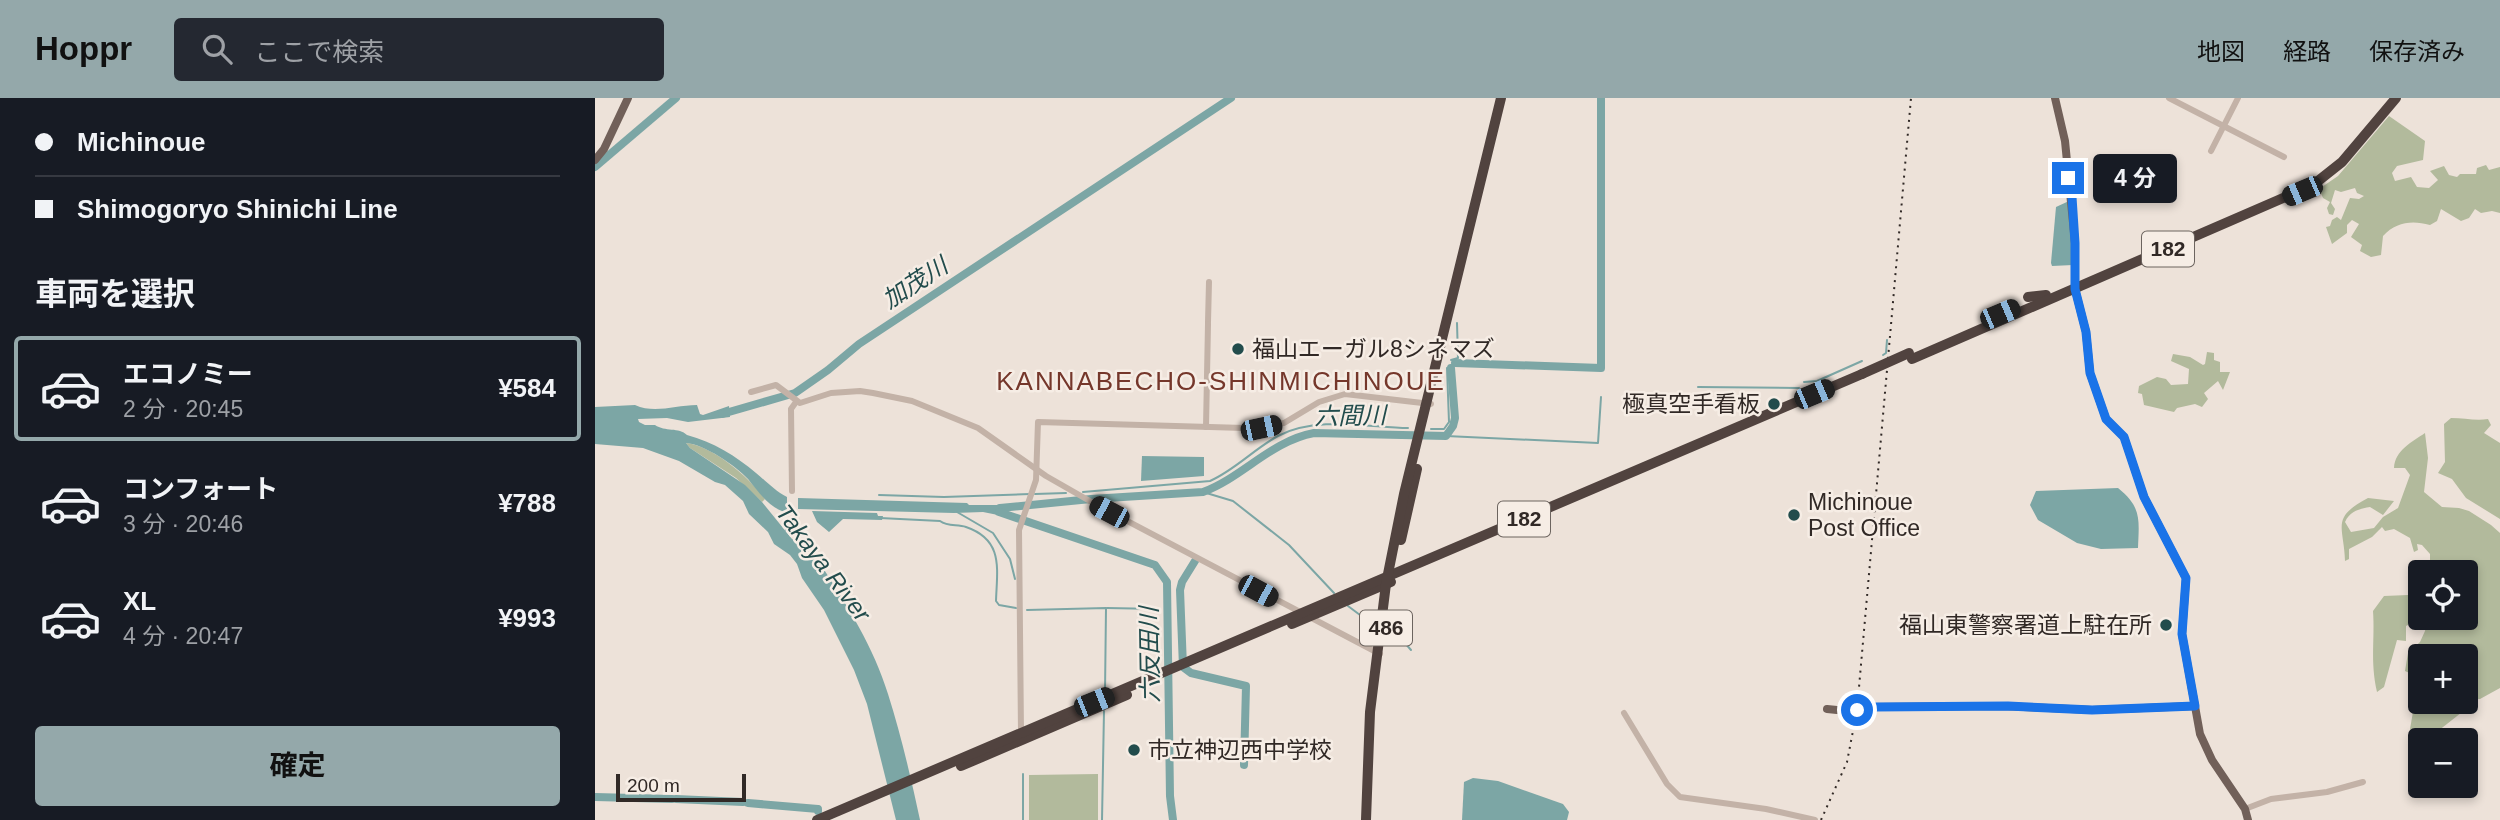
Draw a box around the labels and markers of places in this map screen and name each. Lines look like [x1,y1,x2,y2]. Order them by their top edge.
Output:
place label: 福山エーガル8シネマズ [1252,336,1495,362]
marker: 福山エーガル8シネマズ [1230,341,1246,357]
place label: 極真空手看板 [1622,391,1760,417]
marker: 極真空手看板 [1766,396,1782,412]
place label: Michinoue Post Office [1808,489,1920,541]
marker: Michinoue Post Office [1786,507,1802,523]
place label: 福山東警察署道上駐在所 [1899,612,2152,638]
marker: 福山東警察署道上駐在所 [2158,617,2174,633]
place label: 市立神辺西中学校 [1148,737,1332,763]
marker: 市立神辺西中学校 [1126,742,1142,758]

